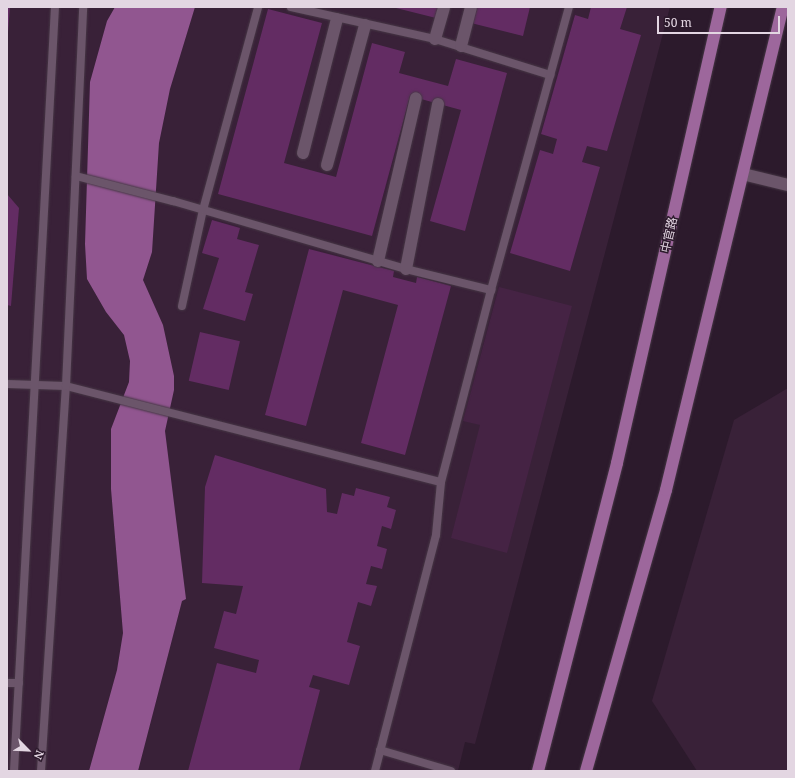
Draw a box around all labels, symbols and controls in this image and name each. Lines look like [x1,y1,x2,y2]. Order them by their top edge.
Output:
scale bar [659,8,782,34]
text: 50 m [664,14,692,31]
street label: 中官路 [658,216,680,254]
north arrow [8,730,48,770]
text: N [31,748,48,762]

